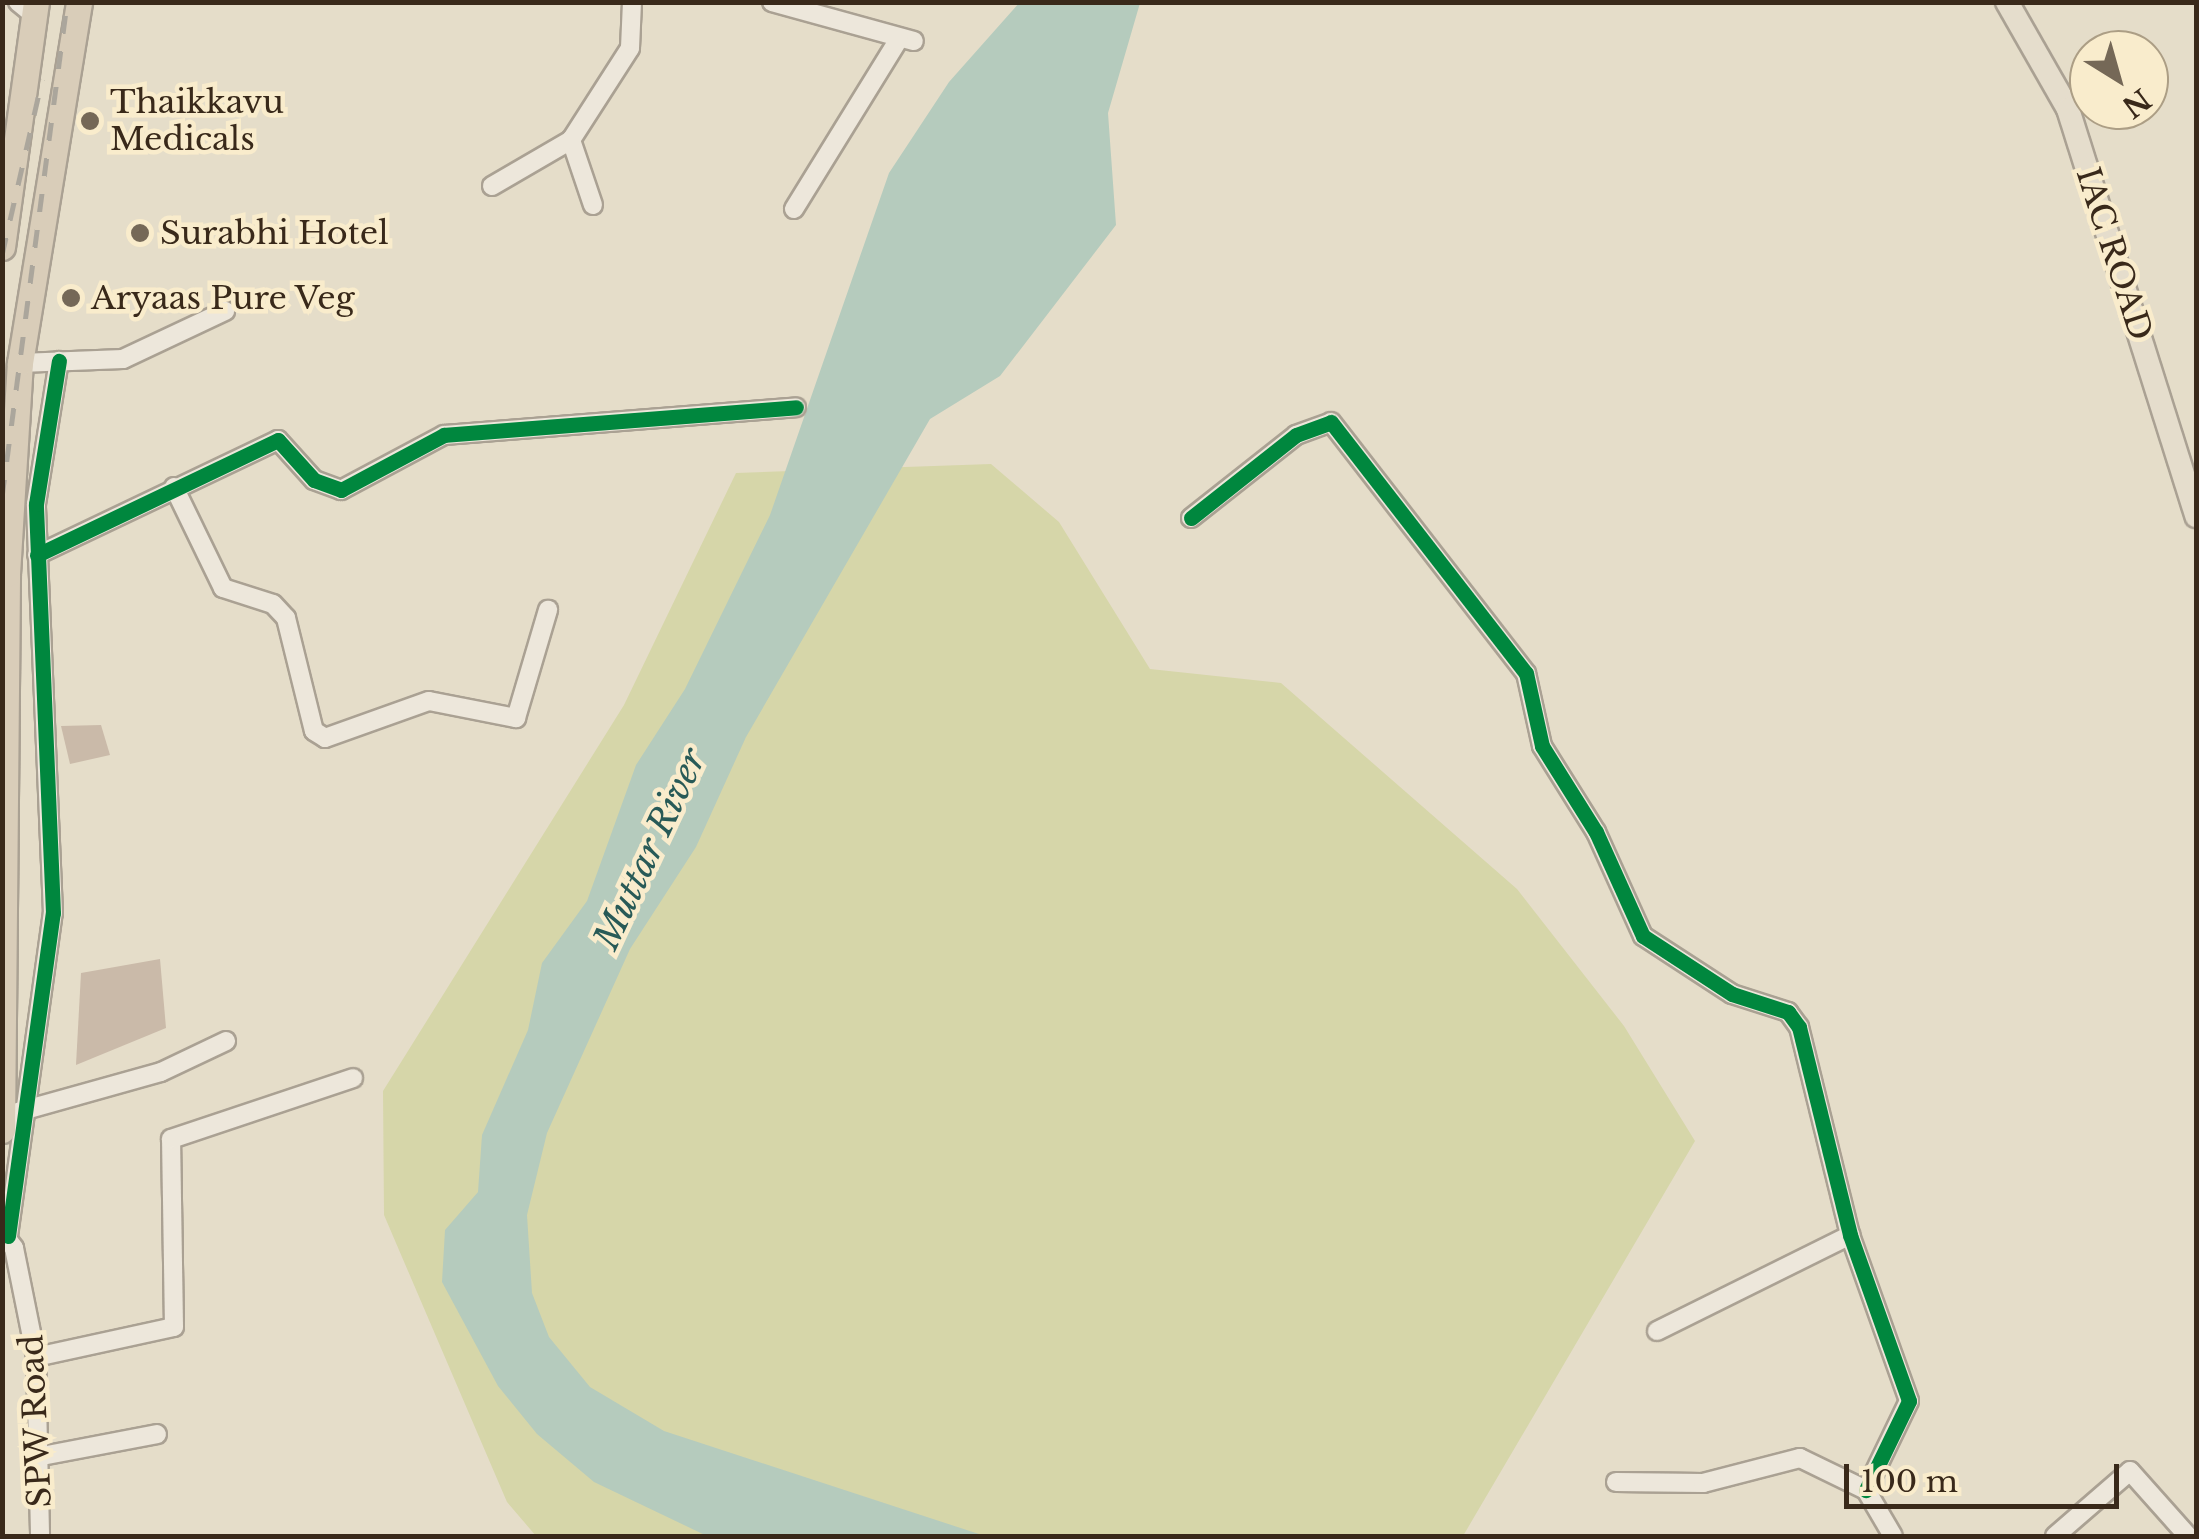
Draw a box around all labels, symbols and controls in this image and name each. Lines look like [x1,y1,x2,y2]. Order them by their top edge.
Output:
north arrow [2069,30,2169,130]
text: N [2115,81,2157,125]
place label: Thaikkavu Medicals [110,84,284,159]
marker: Thaikkavu Medicals [79,110,101,132]
street label: IAC ROAD [2068,163,2160,345]
place label: Surabhi Hotel [160,214,389,252]
marker: Surabhi Hotel [129,222,151,244]
place label: Aryaas Pure Veg [91,279,356,317]
marker: Aryaas Pure Veg [60,287,82,309]
water label: Muttar River [585,742,715,956]
street label: SPW Road [12,1333,60,1509]
scale bar [1849,1444,2124,1506]
text: 100 m [1861,1463,1958,1500]

